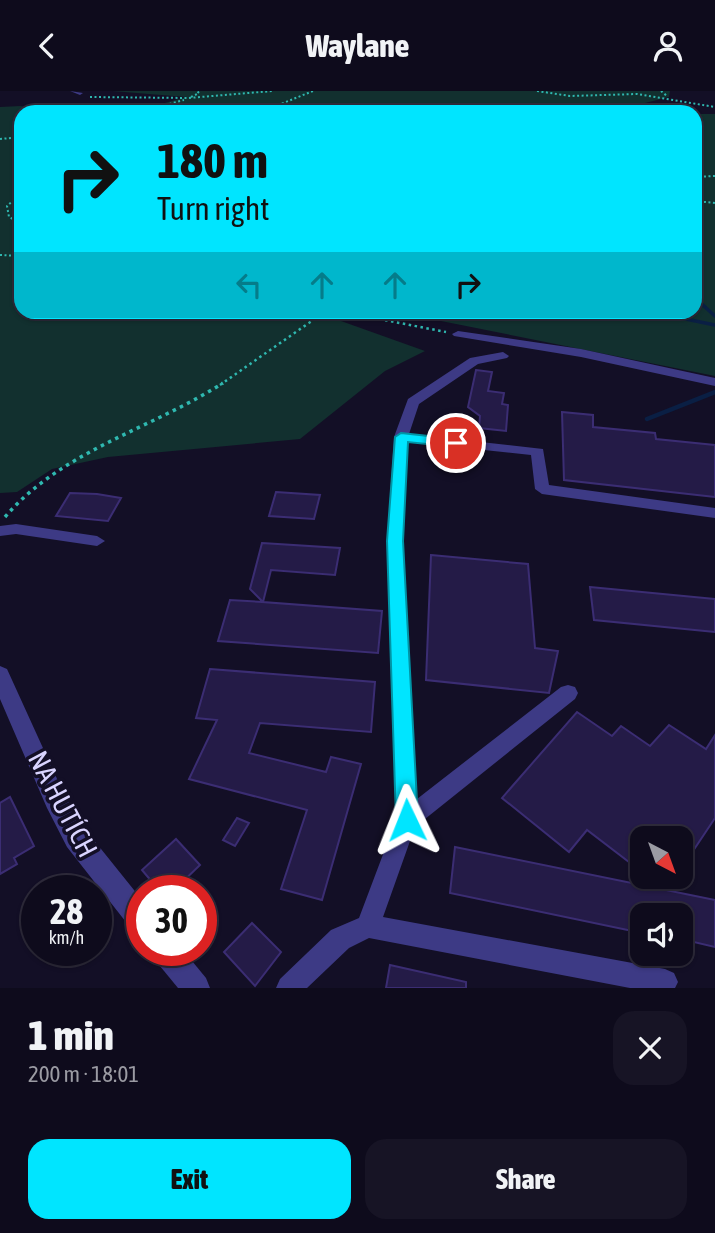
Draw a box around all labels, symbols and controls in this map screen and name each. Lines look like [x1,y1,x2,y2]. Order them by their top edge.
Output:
icon: back [28,27,66,65]
text: Waylane [306,27,409,64]
icon: person [649,27,687,65]
text: 180 m [157,132,268,188]
icon: right [42,133,133,224]
text: Turn right [157,190,270,227]
icon: left [230,266,268,304]
icon: ahead [303,266,341,304]
icon: ahead [376,266,414,304]
icon: right [449,266,487,304]
pin [426,413,486,473]
icon: arrive [437,424,475,462]
street label: NA HUTÍCH [22,746,104,862]
position arrow [370,783,444,857]
north arrow [630,826,693,889]
map controls [630,826,693,966]
speed limit sign: 30 [126,875,217,966]
text: 28 [50,891,83,931]
button: sound [630,903,693,966]
text: km/h [49,927,84,948]
text: 1 min [28,1011,114,1059]
button: close [613,1011,687,1085]
text: 200 m · 18:01 [28,1061,139,1087]
button: Exit [28,1139,351,1219]
button: Share [365,1139,687,1219]

